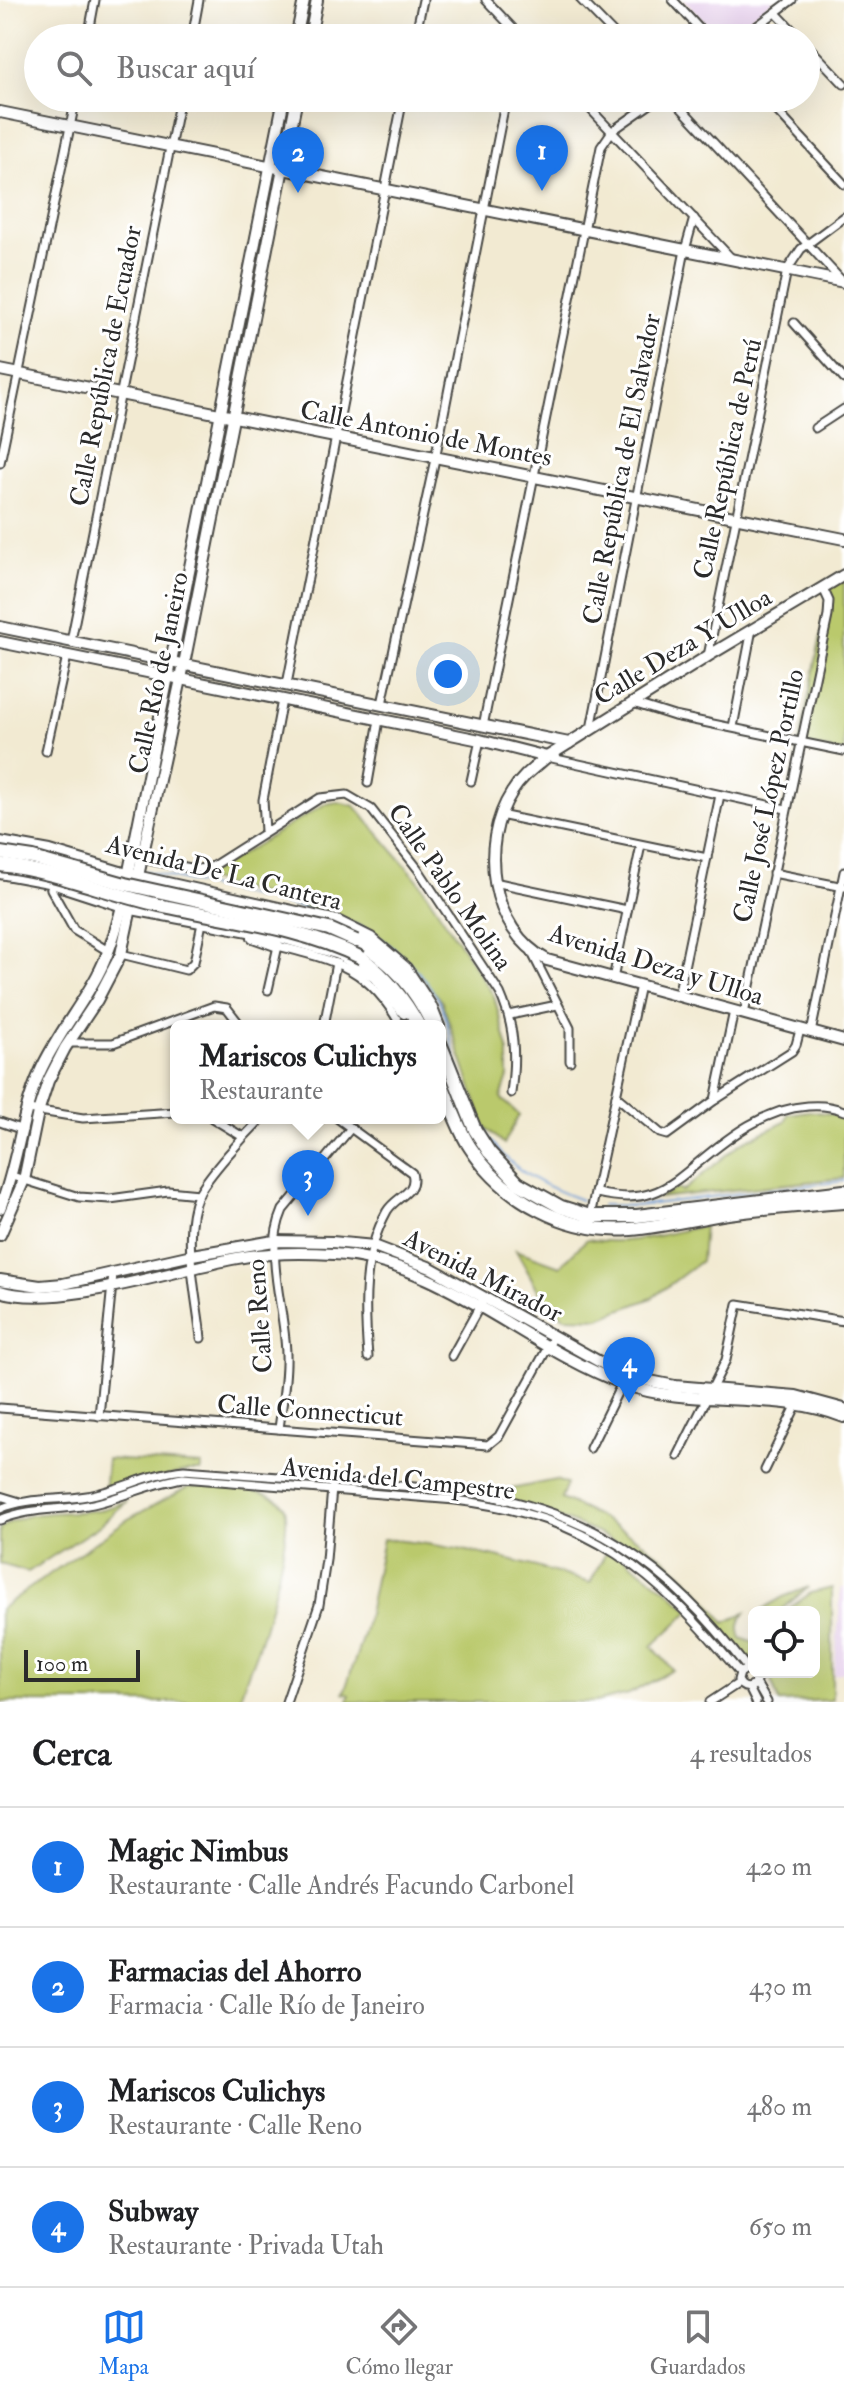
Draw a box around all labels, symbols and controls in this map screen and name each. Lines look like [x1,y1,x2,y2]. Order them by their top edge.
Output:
search box [24,24,820,112]
icon: search [52,46,96,90]
text: Buscar aquí [116,50,255,87]
pin: 1 [516,125,568,191]
pin: 2 [272,127,324,193]
street label: Calle República de Ecuador [63,223,150,509]
street label: Calle República de El Salvador [576,310,669,627]
street label: Calle República de Perú [687,336,770,583]
street label: Calle Antonio de Montes [297,394,555,474]
street label: Calle Río de Janeiro [122,569,196,777]
street label: Calle Deza Y Ulloa [588,581,778,713]
your location [428,654,468,694]
street label: Calle José López Portillo [727,666,812,926]
street label: Calle Pablo Molina [381,797,520,977]
street label: Avenida De La Cantera [102,828,346,918]
street label: Avenida Deza y Ulloa [544,917,767,1013]
popup [170,1020,446,1124]
text: Mariscos Culichys [199,1038,417,1075]
text: Restaurante [199,1075,323,1107]
pin: 3 [282,1150,334,1216]
street label: Avenida Mirador [397,1222,568,1330]
street label: Calle Reno [240,1258,280,1374]
pin: 4 [603,1337,655,1403]
street label: Calle Connecticut [216,1389,404,1433]
street label: Avenida del Campestre [279,1451,516,1508]
map controls [748,1606,820,1678]
button: locate [748,1606,820,1678]
scale bar [24,1646,140,1682]
text: 100 m [36,1650,88,1678]
text: Cerca [32,1733,111,1776]
text: 4 resultados [690,1738,812,1770]
text: Magic Nimbus [108,1833,288,1870]
text: 1 [53,1851,63,1883]
text: 420 m [746,1851,812,1883]
text: Restaurante · Calle Andrés Facundo Carbonel [108,1870,574,1902]
text: Farmacias del Ahorro [108,1953,361,1990]
text: 2 [51,1971,65,2003]
text: 430 m [749,1971,812,2003]
text: Farmacia · Calle Río de Janeiro [108,1990,425,2022]
text: Mariscos Culichys [108,2073,325,2110]
text: 3 [53,2091,63,2123]
text: 480 m [747,2091,812,2123]
text: Restaurante · Calle Reno [108,2110,362,2142]
text: Subway [108,2193,198,2230]
text: 4 [51,2211,65,2243]
text: 650 m [749,2211,812,2243]
text: Restaurante · Privada Utah [108,2230,384,2262]
tab: Mapa [98,2305,149,2381]
tab: Cómo llegar [346,2305,453,2381]
tab: Guardados [650,2305,746,2381]

